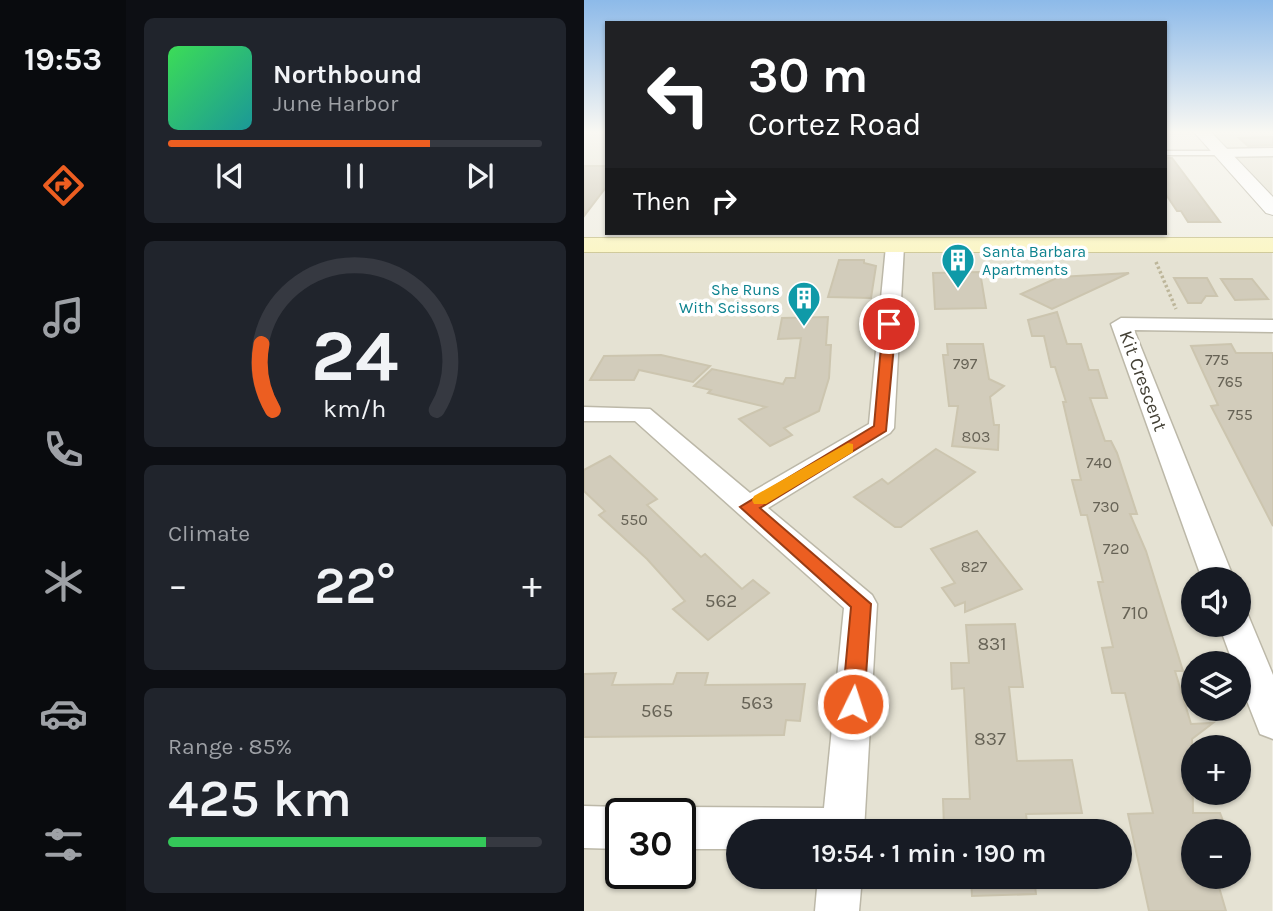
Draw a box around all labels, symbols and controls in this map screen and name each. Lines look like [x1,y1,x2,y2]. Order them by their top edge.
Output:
text: 19:53 [24,41,102,78]
text: 30 m [748,47,868,104]
icon: left [633,49,724,140]
text: Northbound [273,59,422,90]
text: June Harbor [273,90,398,117]
text: Cortez Road [748,106,922,143]
icon: previous [211,157,249,195]
icon: pause [336,157,374,195]
icon: next [461,157,499,195]
icon: directions [39,161,88,210]
icon: right [705,182,743,220]
text: Then [633,186,691,217]
building icon: Santa Barbara Apartments [939,241,977,290]
place label: Santa Barbara Apartments [982,242,1086,279]
building icon: She Runs With Scissors [785,279,823,328]
place label: She Runs With Scissors [679,280,780,317]
icon: music [39,293,88,342]
pin [859,294,919,354]
icon: arrive [870,305,908,343]
text: 24 [311,313,399,398]
street label: Kit Crescent [1115,328,1171,434]
house number: 775 [1205,350,1229,369]
house number: 797 [953,354,978,373]
house number: 765 [1217,372,1243,391]
text: km/h [323,394,387,423]
house number: 755 [1227,405,1253,424]
icon: phone [39,425,88,474]
house number: 803 [962,427,990,446]
house number: 740 [1086,453,1112,472]
house number: 730 [1093,497,1119,516]
house number: 550 [620,510,648,529]
text: Climate [168,520,250,547]
house number: 720 [1103,539,1129,558]
text: 22° [314,555,396,616]
icon: climate [39,557,88,606]
house number: 827 [961,557,988,576]
text: − [168,563,188,608]
text: + [522,563,542,608]
map controls [1181,567,1251,889]
button: sound [1181,567,1251,637]
house number: 562 [705,590,737,612]
house number: 710 [1122,602,1148,624]
house number: 831 [977,633,1007,655]
button: layers [1181,651,1251,721]
position arrow [816,667,890,741]
icon: car [39,689,88,738]
house number: 563 [741,692,773,714]
house number: 565 [641,700,673,722]
house number: 837 [974,728,1006,750]
text: Range · 85% [168,733,292,760]
button: + [1181,735,1251,805]
text: 425 km [168,768,352,829]
speed limit sign: 30 [605,798,696,889]
button: − [1181,819,1251,889]
icon: filters [39,820,88,869]
text: 19:54 · 1 min · 190 m [812,838,1046,869]

